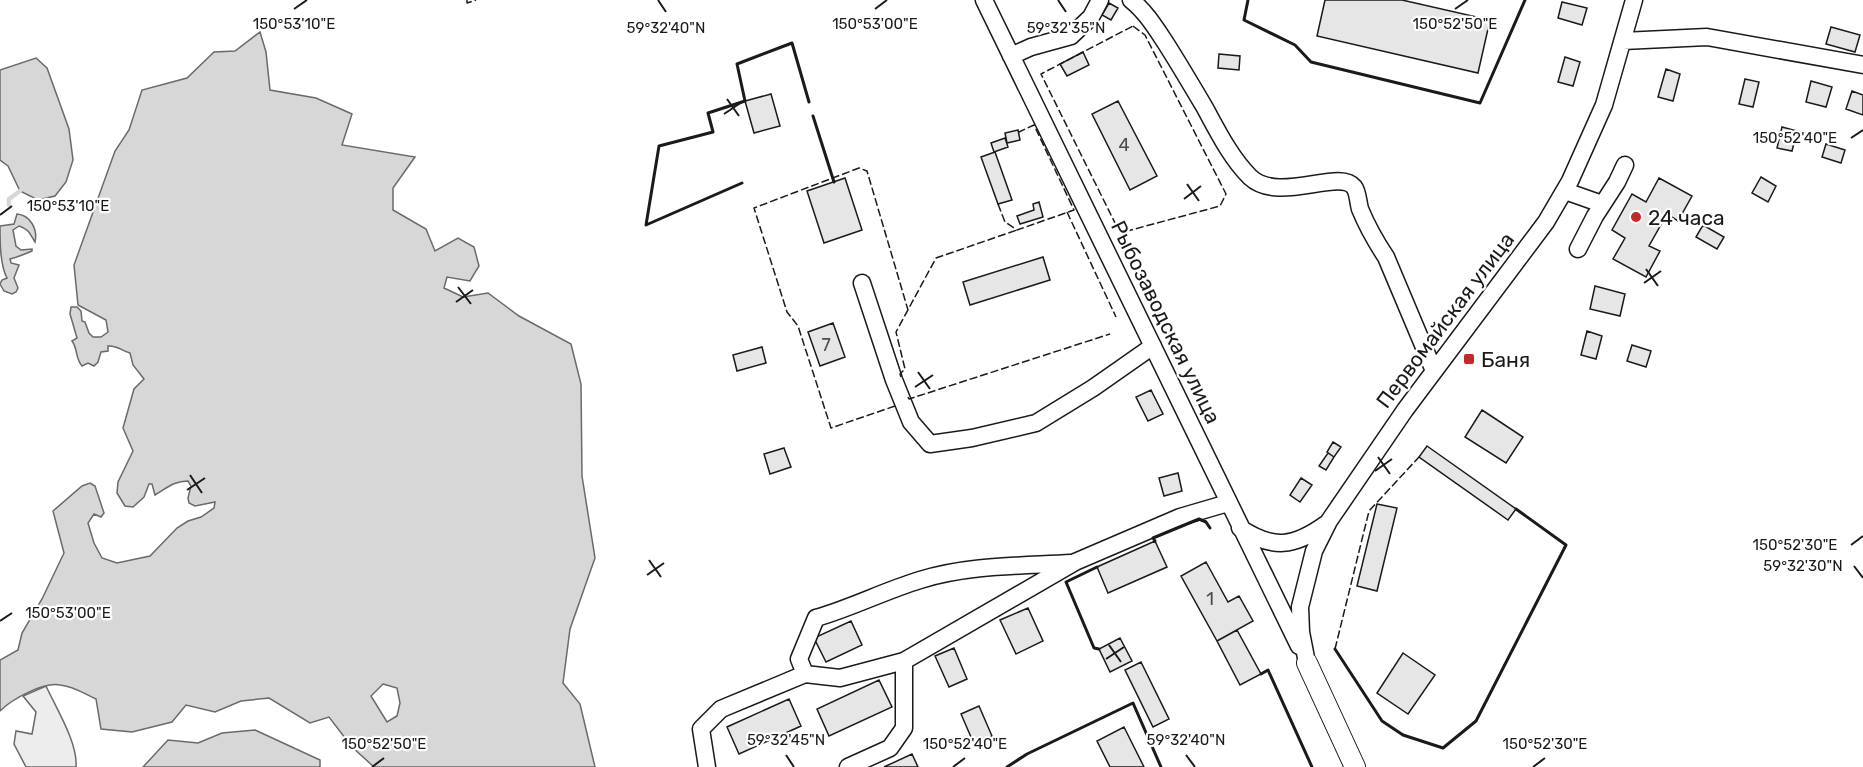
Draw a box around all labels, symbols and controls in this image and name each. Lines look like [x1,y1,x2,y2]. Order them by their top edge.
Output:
text: 150°53'10"E [253,15,335,33]
text: 150°53'00"E [832,15,918,33]
text: 150°52'50"E [1413,15,1497,33]
text: 59°32'40"N [627,19,705,37]
text: 59°32'35"N [1027,19,1105,37]
text: 150°52'40"E [1753,129,1837,147]
house number: 4 [1118,134,1130,156]
text: 150°53'10"E [27,197,109,215]
place label: 24 часа [1648,205,1725,230]
marker: 24 часа [1629,210,1643,224]
street label: Рыбозаводская улица [1106,216,1226,428]
street label: Первомайская улица [1371,227,1519,413]
house number: 7 [821,334,831,356]
place label: Баня [1481,347,1530,372]
marker: Баня [1462,352,1476,366]
text: 150°52'30"E [1753,536,1837,554]
text: 59°32'30"N [1763,557,1843,575]
house number: 1 [1206,588,1214,610]
text: 150°53'00"E [25,604,111,622]
text: 59°32'45"N [747,731,825,749]
text: 59°32'40"N [1147,731,1225,749]
text: 150°52'50"E [342,735,426,753]
text: 150°52'40"E [923,735,1007,753]
text: 150°52'30"E [1503,735,1587,753]

